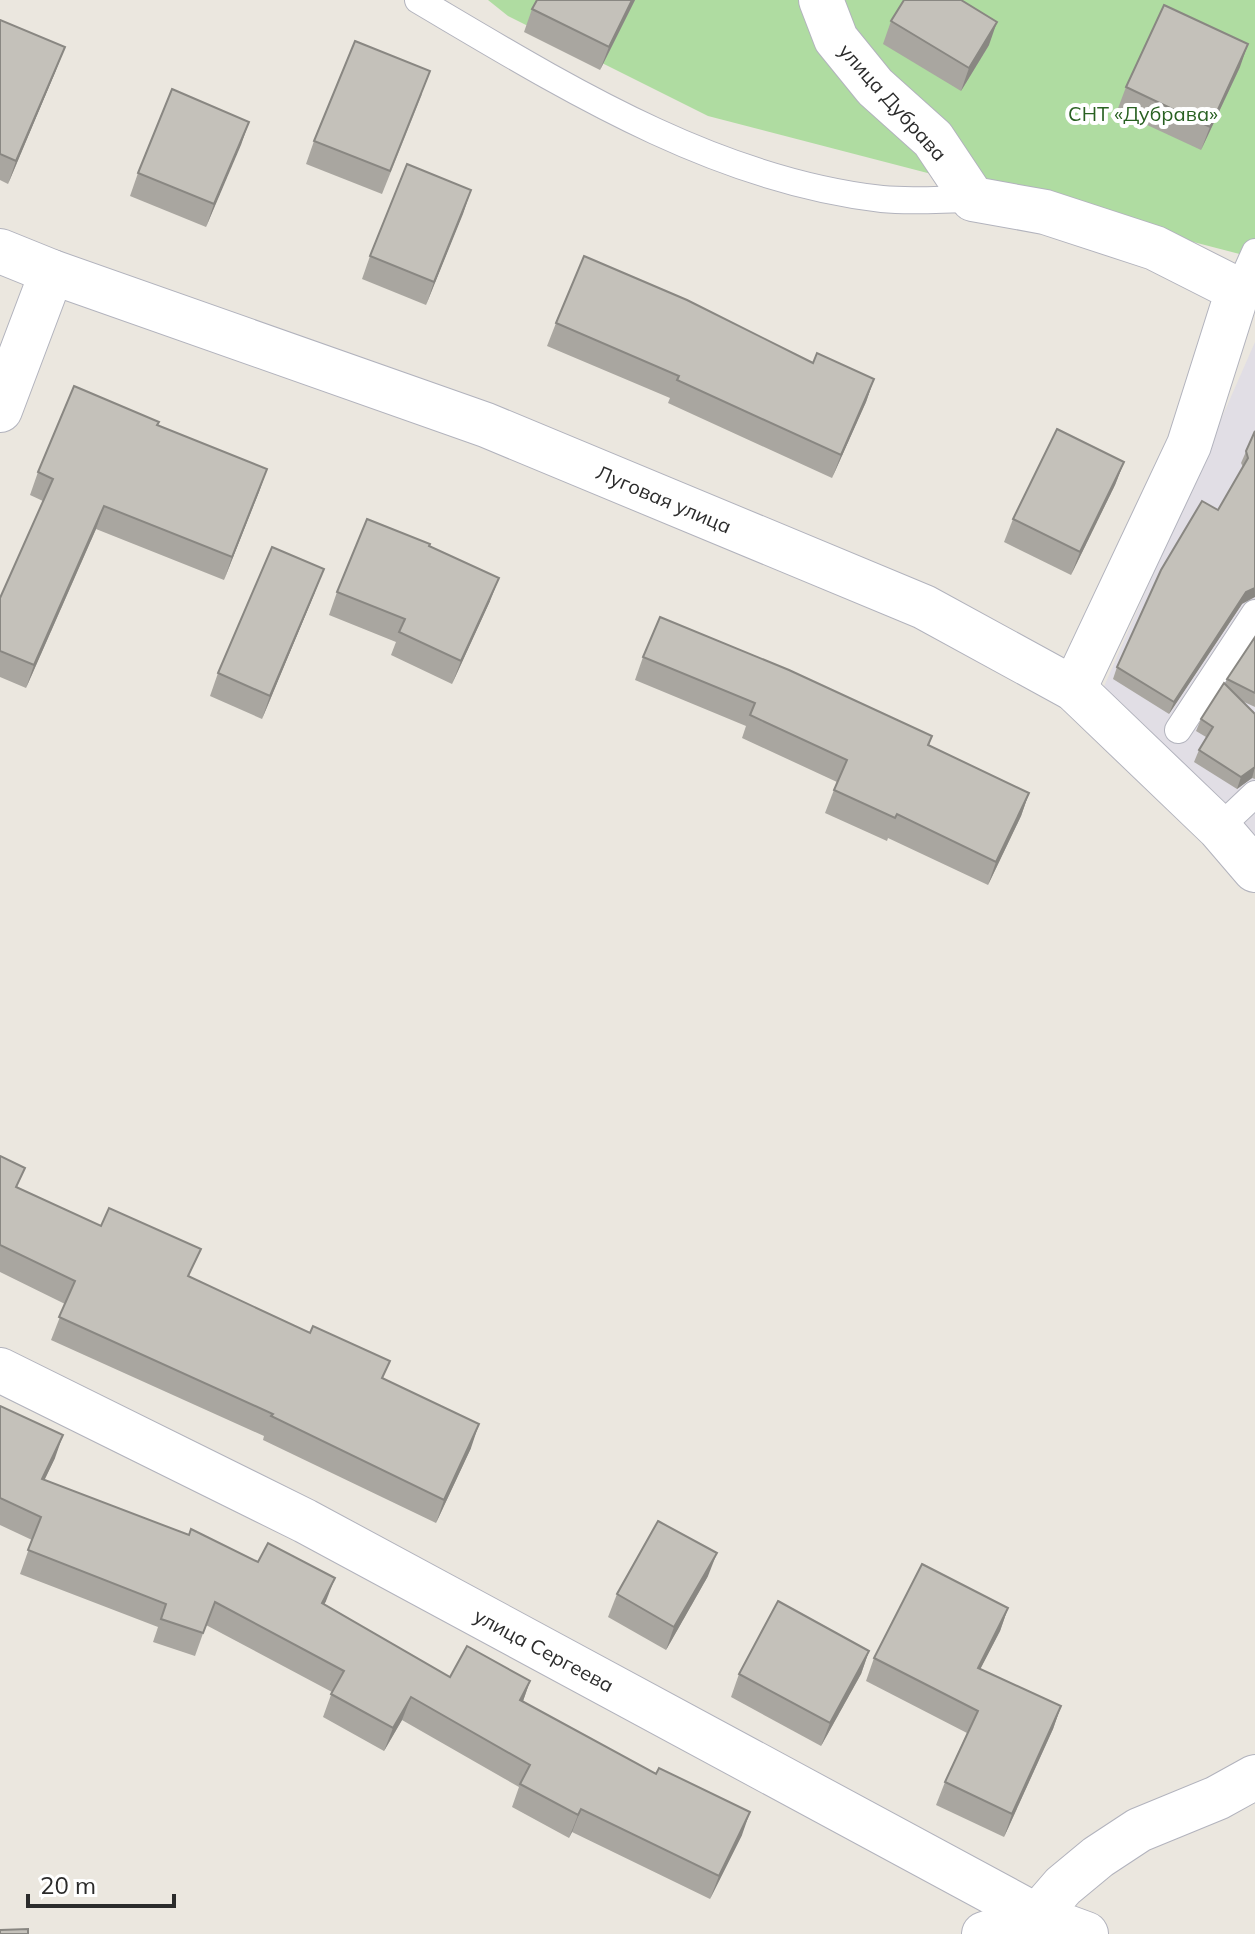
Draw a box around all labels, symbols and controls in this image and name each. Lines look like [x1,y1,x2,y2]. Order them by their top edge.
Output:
street label: улица Дубрава [834,38,952,166]
park label: СНТ «Дубрава» [1068,101,1218,126]
street label: Луговая улица [593,459,735,539]
street label: улица Сергеева [470,1603,618,1697]
scale bar [28,1858,174,1908]
text: 20 m [40,1870,96,1900]

